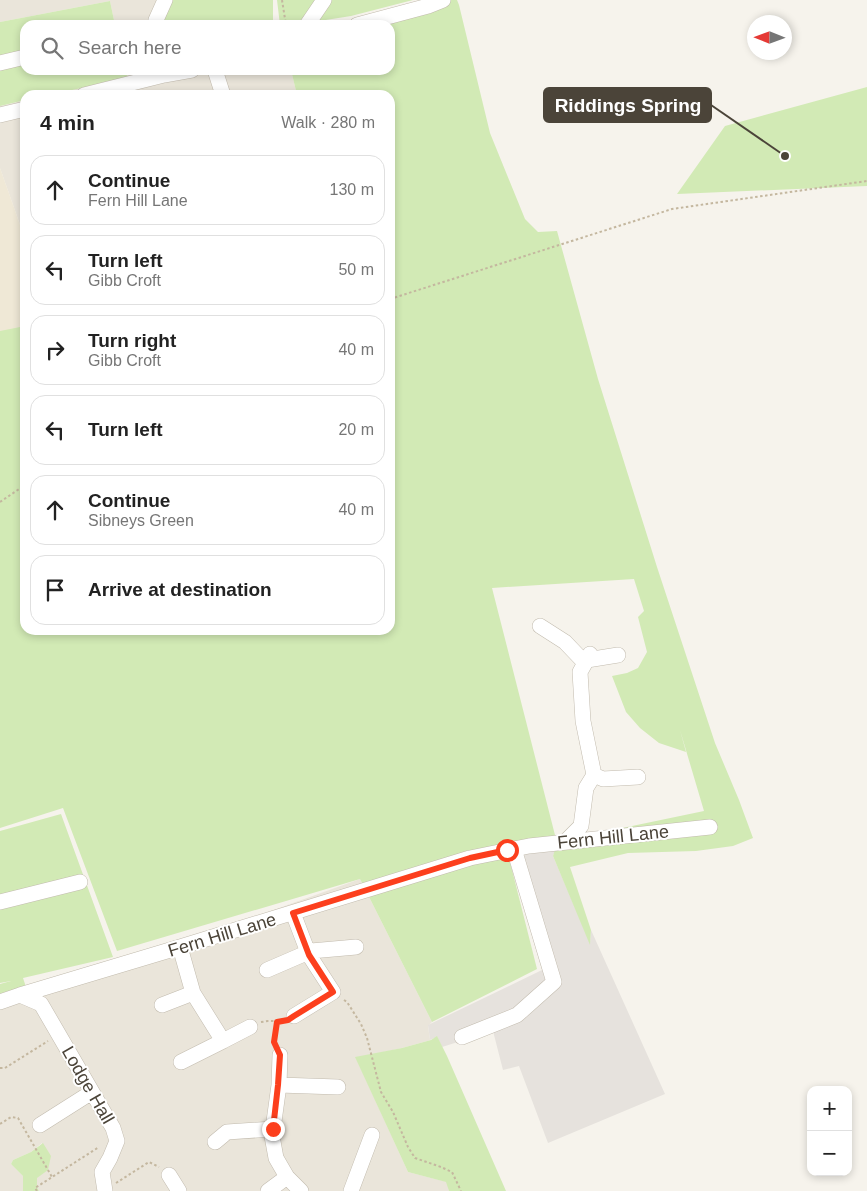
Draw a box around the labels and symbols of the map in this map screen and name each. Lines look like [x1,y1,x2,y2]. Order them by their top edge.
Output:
north arrow [747,15,792,60]
callout: Riddings Spring [544,88,711,122]
text: Riddings Spring [555,95,701,116]
street label: Fern Hill Lane [556,821,670,853]
route start [496,839,519,862]
street label: Fern Hill Lane [165,909,279,961]
street label: Lodge Hall [58,1043,118,1127]
route end [262,1118,285,1141]

